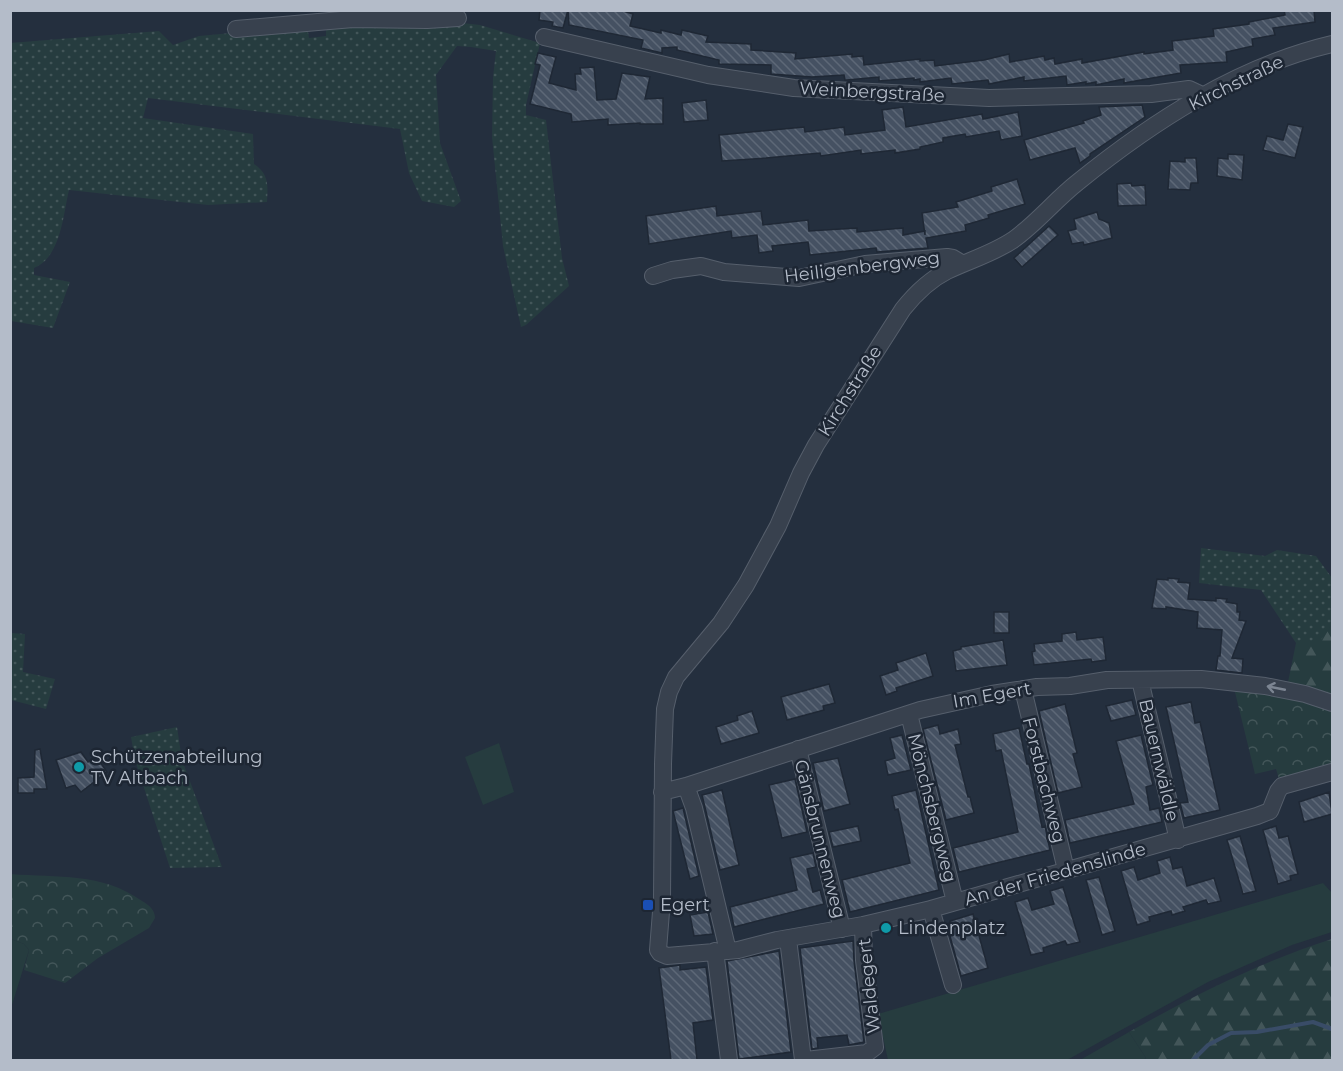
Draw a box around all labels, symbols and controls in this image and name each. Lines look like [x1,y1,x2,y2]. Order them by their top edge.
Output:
street label: Kirchstraße [1185,51,1287,115]
street label: Weinbergstraße [799,77,945,107]
street label: Heiligenbergweg [783,247,941,287]
street label: Kirchstraße [813,341,887,440]
street label: Im Egert [951,677,1033,713]
one-way arrow [1267,682,1287,693]
street label: Bauernwäldle [1134,697,1184,824]
street label: Forstbachweg [1018,715,1070,845]
street label: Mönchsbergweg [903,731,961,885]
place label: Schützenabteilung TV Altbach [91,746,263,789]
street label: Gänsbrunnenweg [790,757,850,921]
marker: Schützenabteilung TV Altbach [72,760,86,774]
street label: An der Friedenslinde [962,838,1148,910]
place label: Egert [660,894,710,916]
marker: Egert [641,898,655,912]
place label: Lindenplatz [898,917,1005,939]
marker: Lindenplatz [879,921,893,935]
street label: Waldegert [853,937,885,1035]

